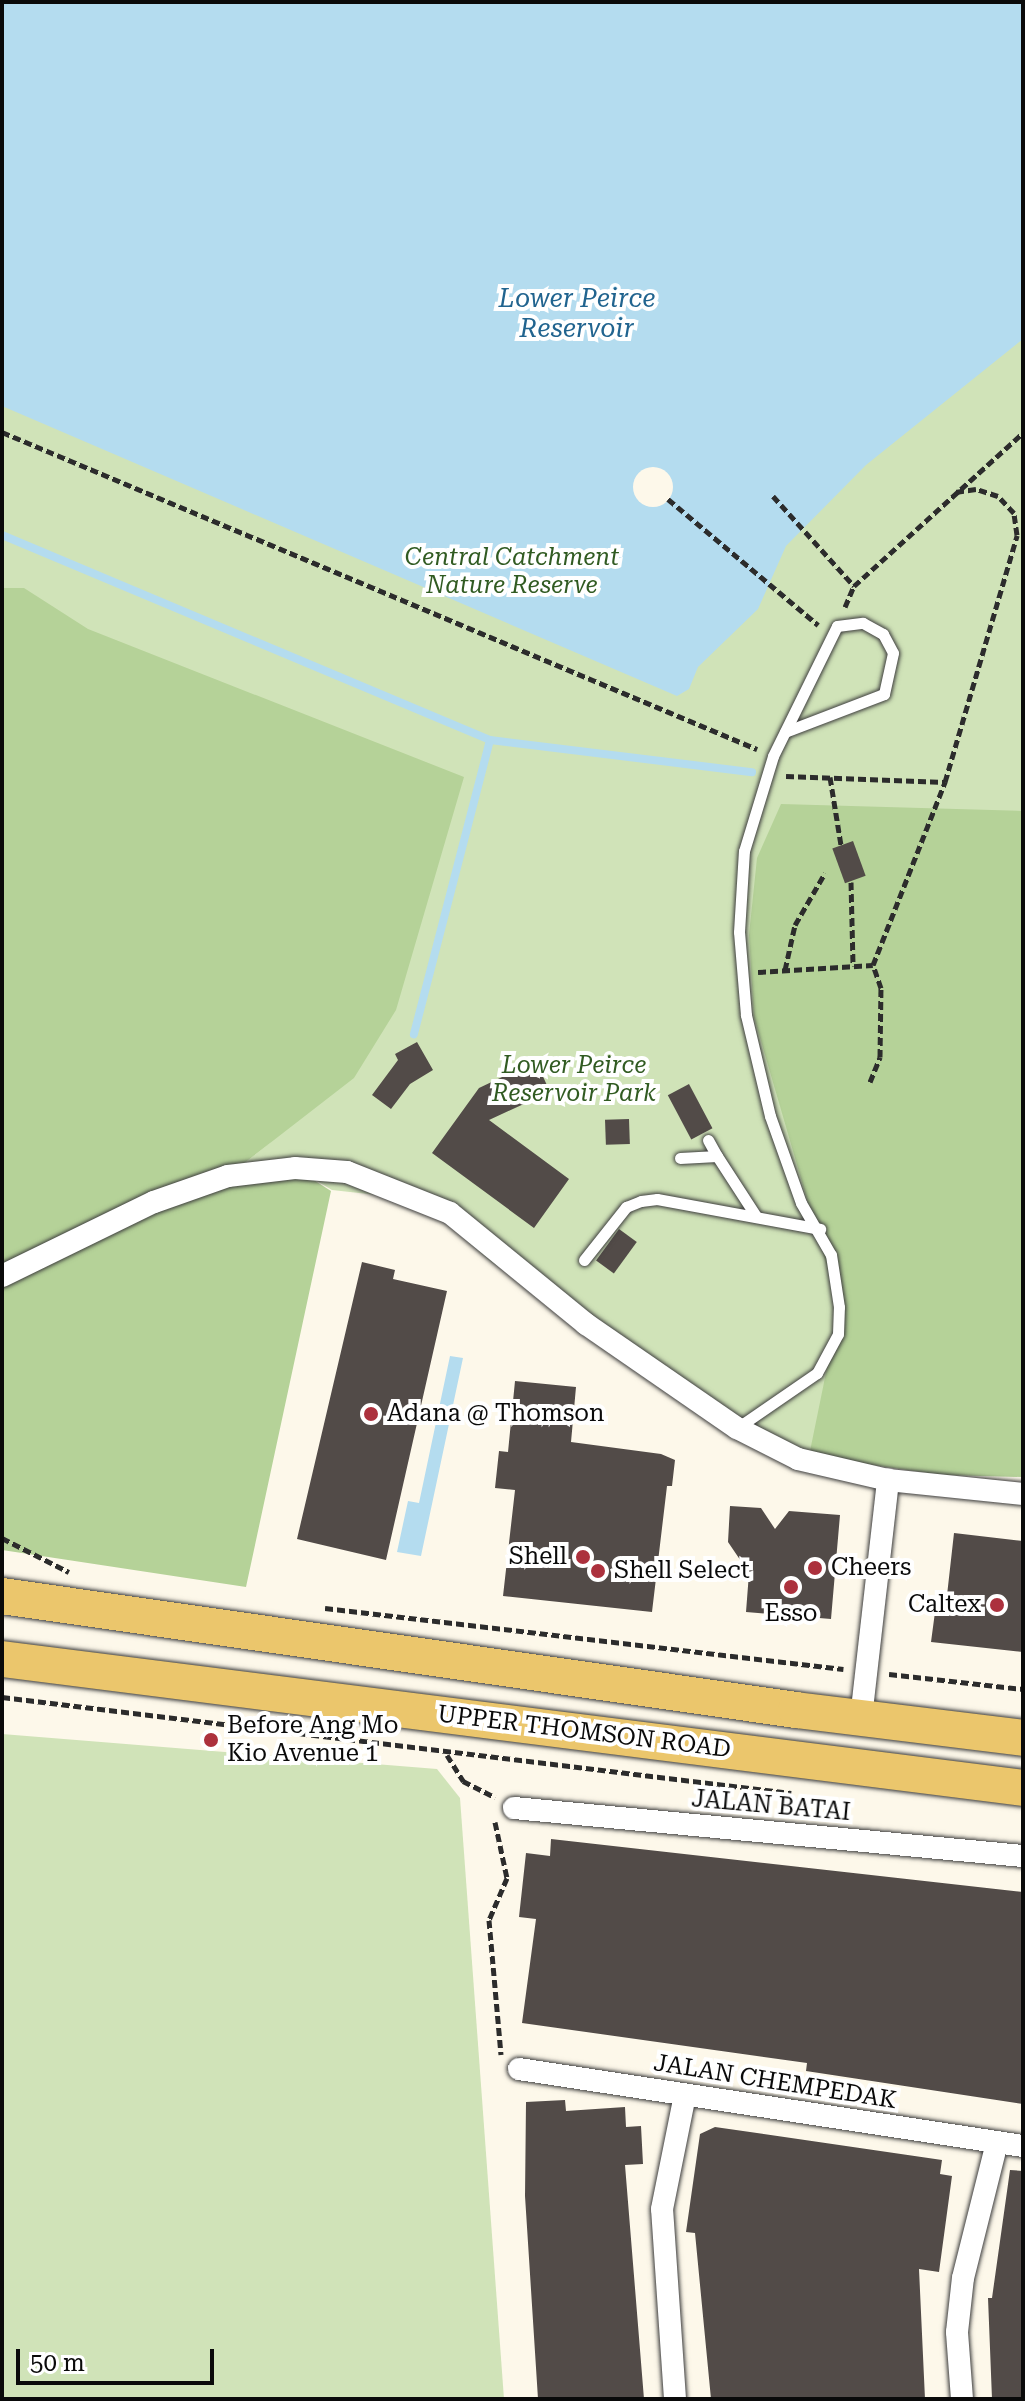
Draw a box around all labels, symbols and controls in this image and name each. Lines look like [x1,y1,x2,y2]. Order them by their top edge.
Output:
water label: Lower Peirce Reservoir [499,283,655,344]
park label: Central Catchment Nature Reserve [405,544,619,600]
park label: Lower Peirce Reservoir Park [492,1052,656,1108]
place label: Adana @ Thomson [387,1400,604,1428]
marker: Adana @ Thomson [362,1405,380,1423]
place label: Shell [509,1543,567,1571]
marker: Shell [574,1548,592,1566]
place label: Cheers [831,1554,911,1582]
place label: Shell Select [614,1557,750,1585]
marker: Cheers [806,1559,824,1577]
marker: Shell Select [589,1562,607,1580]
marker: Esso [782,1578,800,1596]
place label: Caltex [908,1591,981,1619]
marker: Caltex [988,1596,1006,1614]
place label: Esso [765,1600,817,1628]
street label: UPPER THOMSON ROAD [436,1700,732,1764]
place label: Before Ang Mo Kio Avenue 1 [227,1712,398,1768]
marker: Before Ang Mo Kio Avenue 1 [202,1731,220,1749]
street label: JALAN BATAI [690,1785,852,1827]
street label: JALAN CHEMPEDAK [652,2049,898,2115]
scale bar [20,2333,218,2383]
text: 50 m [30,2349,85,2377]

